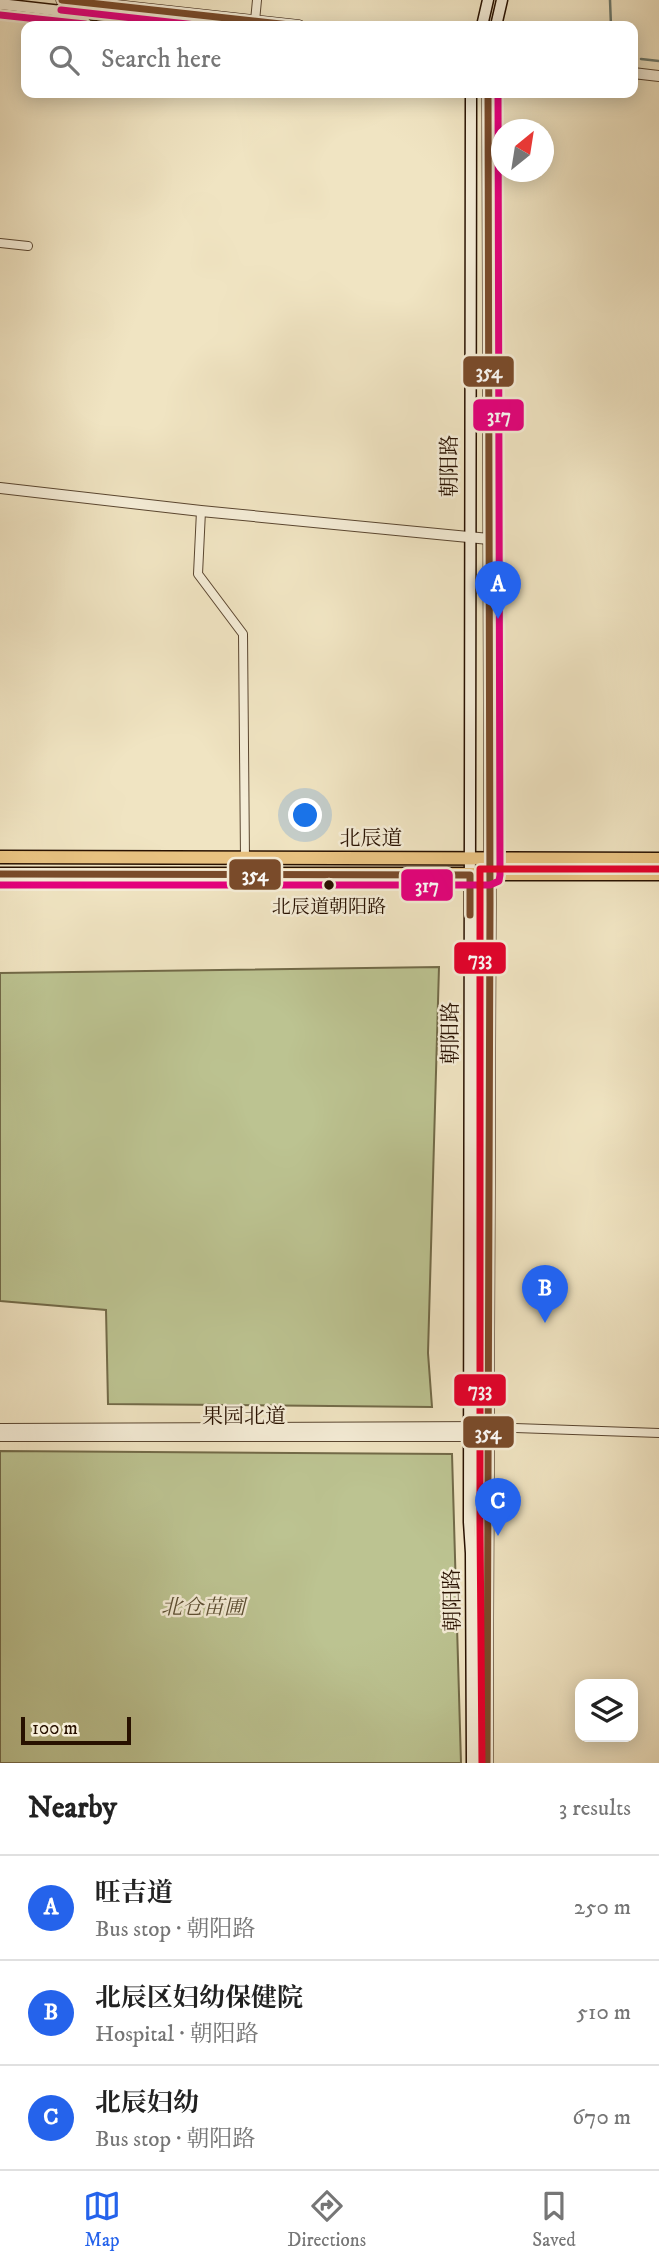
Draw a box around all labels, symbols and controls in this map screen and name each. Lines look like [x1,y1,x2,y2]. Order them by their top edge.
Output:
search box [21,21,638,98]
icon: search [45,41,83,79]
text: Search here [101,43,221,76]
north arrow [491,119,554,182]
line badge: 354 [462,355,515,388]
text: 354 [476,361,503,384]
line badge: 317 [472,398,525,432]
text: 317 [487,405,511,428]
street label: 朝阳路 [437,435,463,498]
pin: A [475,561,521,619]
your location [288,798,322,832]
street label: 北辰道 [340,826,403,852]
line badge: 354 [228,858,282,891]
text: 354 [242,864,269,887]
line badge: 317 [400,868,454,902]
text: 317 [415,875,439,898]
marker: 北辰道朝阳路 [322,878,336,892]
place label: 北辰道朝阳路 [272,896,386,919]
line badge: 733 [453,941,507,975]
text: 733 [468,948,492,971]
street label: 朝阳路 [438,1002,464,1065]
pin: B [522,1265,568,1323]
line badge: 733 [453,1373,507,1407]
text: 733 [468,1379,492,1402]
street label: 果园北道 [202,1404,286,1430]
line badge: 354 [462,1415,515,1449]
text: 354 [475,1422,502,1445]
pin: C [475,1478,521,1536]
street label: 朝阳路 [439,1568,467,1632]
park label: 北仓苗圃 [161,1595,248,1621]
map controls [575,1679,638,1742]
button: layers [575,1679,638,1742]
scale bar [21,1714,131,1746]
text: 100 m [32,1717,78,1740]
text: Nearby [28,1790,117,1827]
text: 3 results [559,1794,631,1823]
text: 旺吉道 [95,1877,173,1910]
text: A [44,1893,58,1922]
text: 250 m [574,1893,631,1922]
text: Bus stop · 朝阳路 [95,1915,255,1944]
text: 北辰区妇幼保健院 [95,1982,303,2015]
text: B [44,1998,58,2027]
text: 510 m [577,1998,631,2027]
text: Hospital · 朝阳路 [95,2020,259,2049]
text: 北辰妇幼 [95,2087,199,2120]
text: C [43,2103,59,2132]
text: 670 m [572,2103,631,2132]
text: Bus stop · 朝阳路 [95,2125,255,2154]
tab: Map [83,2187,121,2252]
tab: Directions [287,2187,366,2252]
tab: Saved [532,2187,576,2252]

